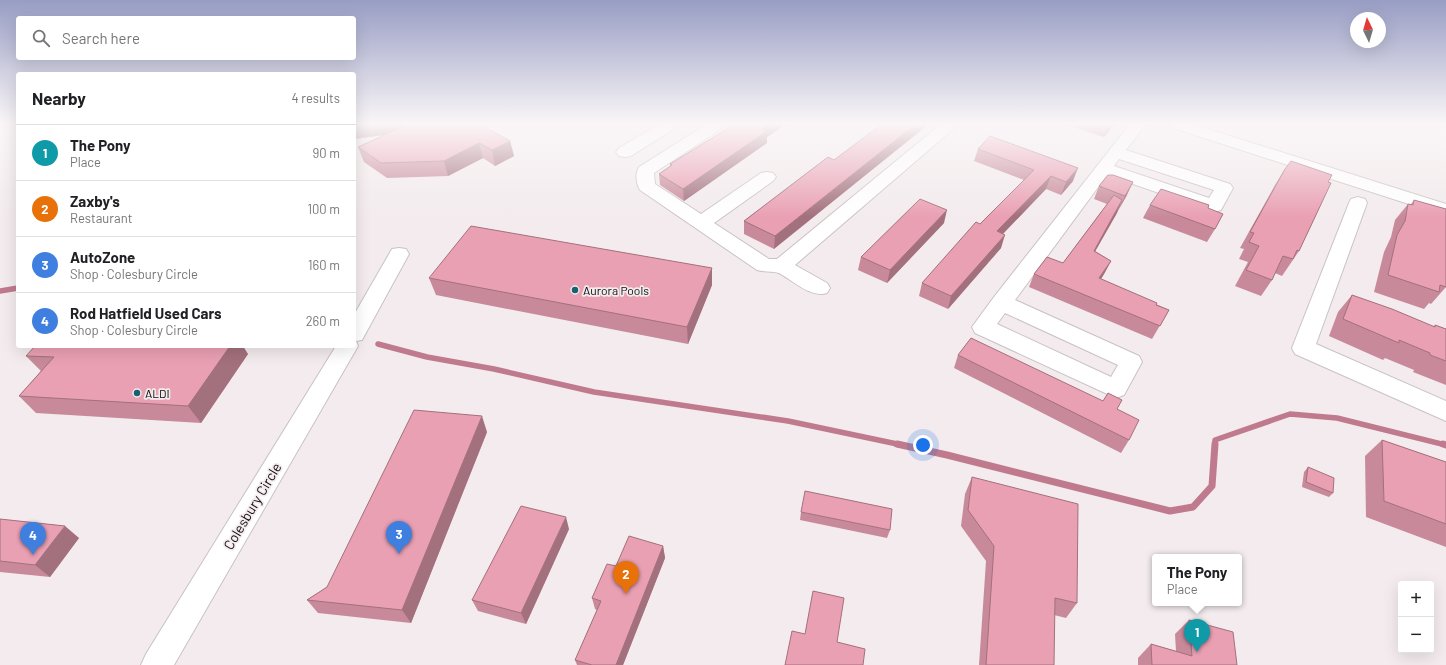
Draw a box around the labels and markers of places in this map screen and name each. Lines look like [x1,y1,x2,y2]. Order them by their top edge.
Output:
place label: Aurora Pools [583,283,649,297]
marker: Aurora Pools [570,285,580,295]
place label: ALDI [145,386,170,400]
marker: ALDI [132,388,142,398]
pin: 3 [386,521,412,554]
pin: 4 [20,522,46,555]
pin: 2 [613,561,639,594]
pin: 1 [1184,619,1210,652]

